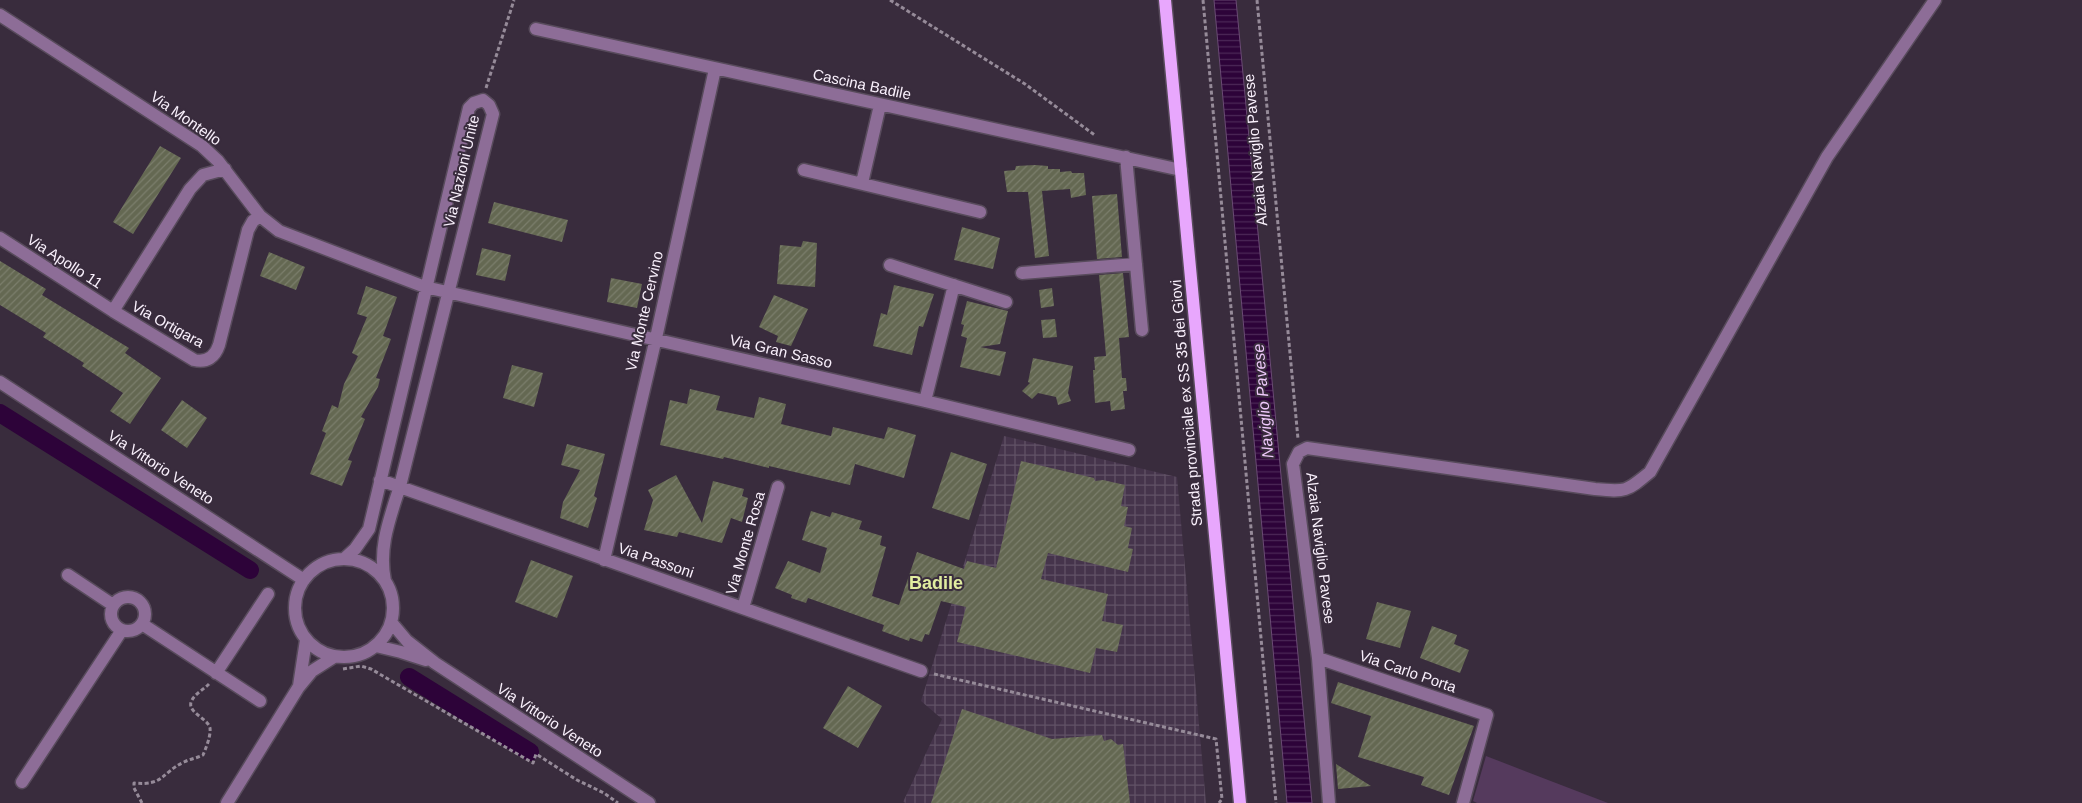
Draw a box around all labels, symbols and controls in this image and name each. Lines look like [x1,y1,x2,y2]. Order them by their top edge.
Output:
street label: Cascina Badile [811,65,913,103]
street label: Alzaia Naviglio Pavese [1240,73,1270,227]
street label: Via Montello [147,87,225,149]
street label: Via Nazioni Unite [440,113,482,229]
street label: Via Apollo 11 [24,230,106,292]
street label: Via Monte Cervino [622,249,666,373]
street label: Strada provinciale ex SS 35 dei Giovi [1167,279,1205,527]
street label: Via Ortigara [129,297,208,351]
street label: Via Gran Sasso [728,331,834,371]
water label: Naviglio Pavese [1250,343,1276,459]
street label: Via Vittorio Veneto [105,426,217,508]
street label: Alzaia Naviglio Pavese [1303,471,1339,625]
street label: Via Monte Rosa [722,489,768,597]
street label: Via Passoni [616,539,696,581]
district label: Badile [909,573,963,593]
street label: Via Carlo Porta [1357,646,1459,696]
street label: Via Vittorio Veneto [494,679,606,761]

